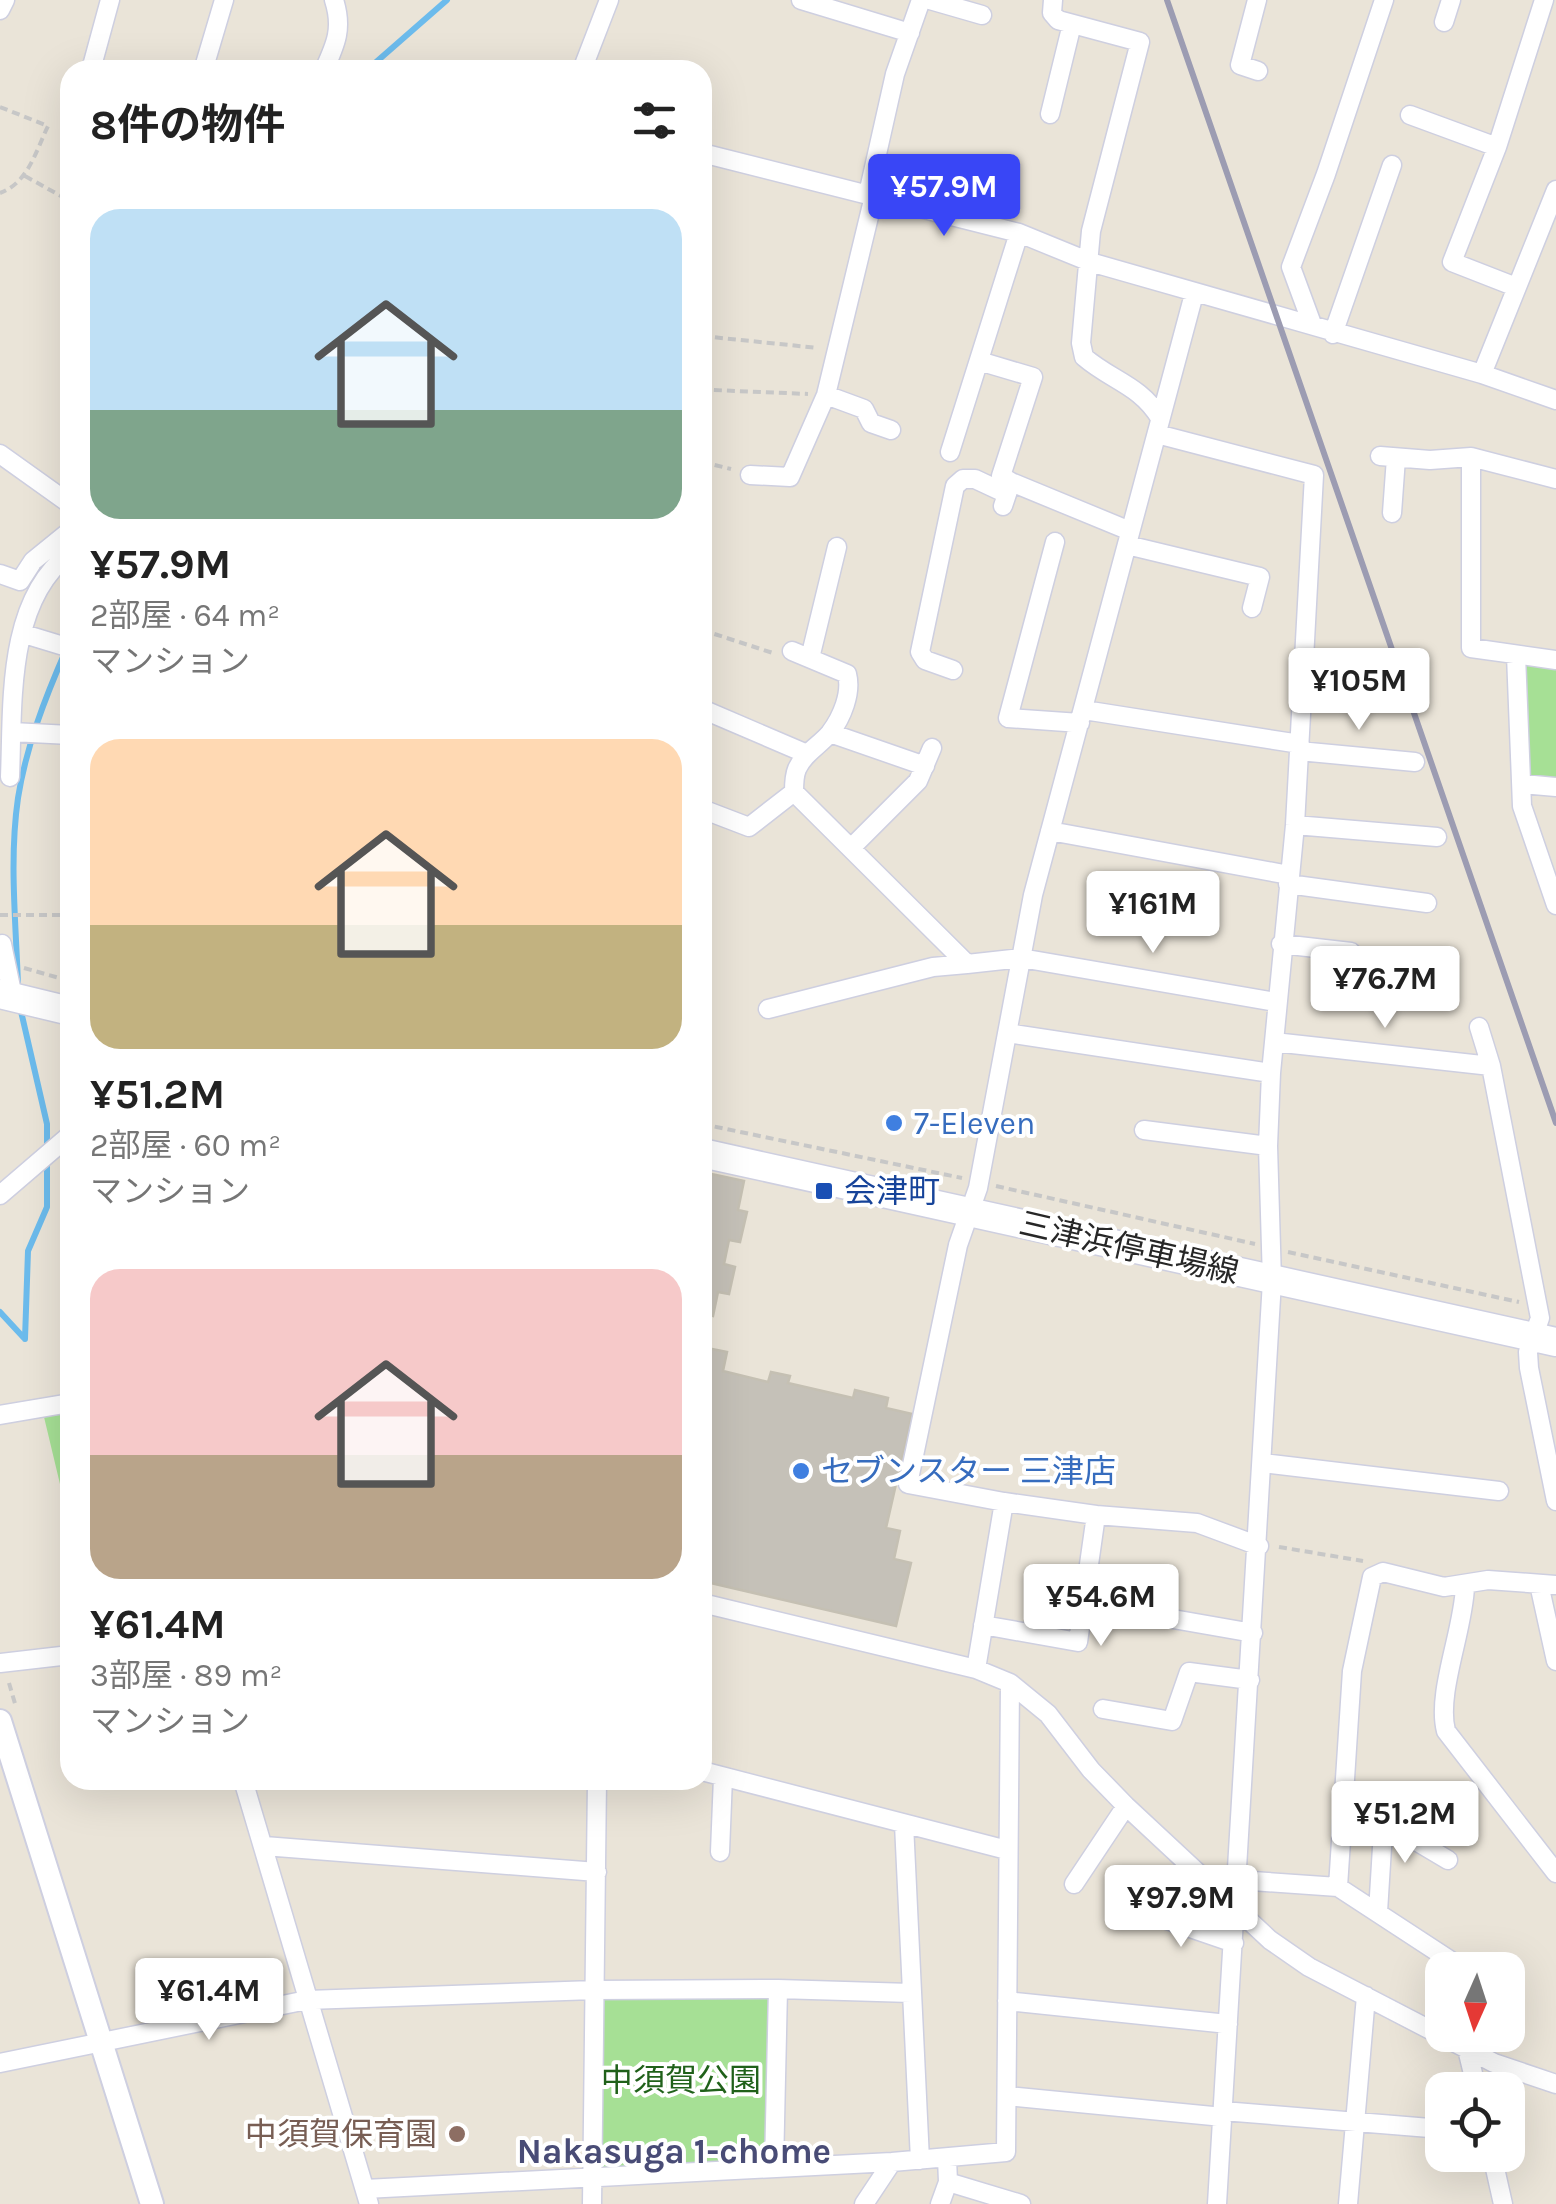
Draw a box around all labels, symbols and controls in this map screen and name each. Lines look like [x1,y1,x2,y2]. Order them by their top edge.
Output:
icon: filters [627,93,682,148]
text: 8件の物件 [90,100,285,150]
pin: ¥57.9M [863,154,1025,239]
text: ¥57.9M [890,168,998,205]
icon: home [296,274,476,454]
text: ¥57.9M [90,539,231,589]
text: 2部屋 · 64 m² [90,597,280,634]
text: マンション [90,643,250,680]
pin: ¥105M [1289,648,1429,733]
text: ¥105M [1310,662,1408,699]
icon: home [296,804,476,984]
pin: ¥161M [1083,871,1223,956]
text: ¥161M [1109,885,1198,922]
pin: ¥76.7M [1304,946,1466,1031]
text: ¥76.7M [1333,960,1437,997]
text: ¥51.2M [90,1069,225,1119]
place label: 7-Eleven [914,1105,1035,1142]
marker: 7-Eleven [883,1112,905,1134]
text: 2部屋 · 60 m² [90,1127,281,1164]
text: マンション [90,1173,250,1210]
place label: 会津町 [844,1173,940,1210]
marker: 会津町 [813,1180,835,1202]
street label: 三津浜停車場線 [1016,1205,1242,1291]
icon: home [296,1334,476,1514]
place label: セブンスター 三津店 [821,1453,1116,1490]
marker: セブンスター 三津店 [790,1460,812,1482]
pin: ¥54.6M [1020,1564,1182,1649]
text: ¥54.6M [1046,1578,1156,1615]
text: ¥61.4M [90,1599,226,1649]
text: 3部屋 · 89 m² [90,1657,282,1694]
text: マンション [90,1703,250,1740]
pin: ¥51.2M [1324,1781,1486,1866]
text: ¥51.2M [1353,1795,1457,1832]
pin: ¥97.9M [1100,1865,1262,1950]
text: ¥97.9M [1127,1879,1235,1916]
north arrow [1425,1952,1525,2052]
map controls [1425,1952,1525,2172]
pin: ¥61.4M [128,1958,290,2043]
text: ¥61.4M [157,1972,261,2009]
park label: 中須賀公園 [601,2062,761,2099]
button: locate [1425,2072,1525,2172]
place label: 中須賀保育園 [245,2116,437,2153]
marker: 中須賀保育園 [446,2123,468,2145]
district label: Nakasuga 1-chome [517,2131,831,2173]

